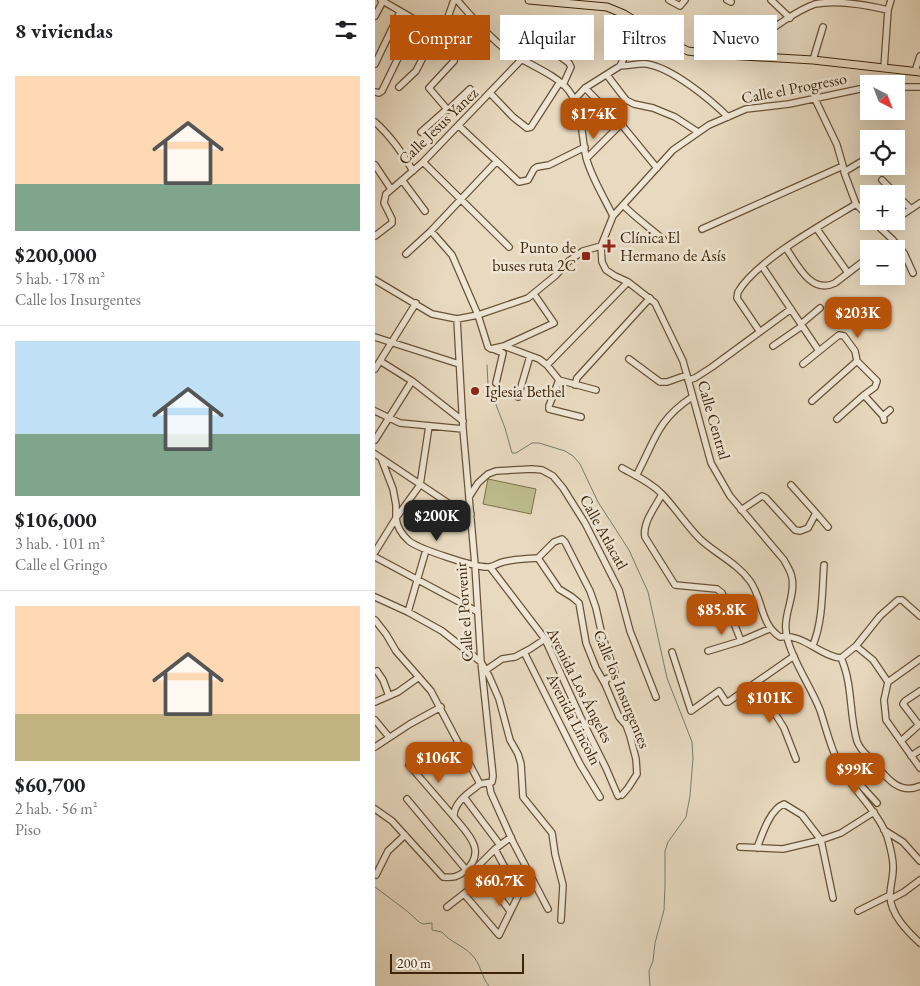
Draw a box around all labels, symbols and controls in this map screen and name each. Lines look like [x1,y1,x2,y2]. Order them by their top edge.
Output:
chip: Comprar [390,15,490,60]
chip: Alquilar [500,15,594,60]
chip: Filtros [604,15,684,60]
chip: Nuevo [694,15,777,60]
icon: filters [332,16,360,44]
text: 8 viviendas [15,17,113,44]
street label: Calle el Progresso [739,67,849,109]
north arrow [860,75,905,120]
map controls [860,75,905,285]
street label: Calle Jesus Yanez [394,83,482,169]
pin: $174K [559,98,629,140]
text: $174K [572,103,616,124]
icon: home [143,108,233,198]
button: locate [860,130,905,175]
button: + [860,185,905,230]
place label: Clínica El Hermano de Asís [620,227,726,266]
place label: Punto de buses ruta 2C [492,237,576,276]
marker: Clínica El Hermano de Asís [602,239,616,253]
button: − [860,240,905,285]
text: $200,000 [15,241,97,268]
marker: Punto de buses ruta 2C [580,250,592,262]
text: 5 hab. · 178 m² [15,268,105,289]
text: Calle los Insurgentes [15,289,141,310]
pin: $203K [823,296,893,339]
text: $203K [836,302,880,323]
icon: home [143,374,233,464]
street label: Calle Central [693,378,735,462]
place label: Iglesia Bethel [485,381,565,402]
marker: Iglesia Bethel [469,385,481,397]
street label: Calle Atlacatl [575,491,633,573]
pin: $200K [402,500,472,542]
text: $200K [415,505,459,526]
text: $106,000 [15,506,97,533]
text: 3 hab. · 101 m² [15,533,105,554]
text: Calle el Gringo [15,554,107,575]
street label: Calle el Porvenir [450,561,478,663]
pin: $85.8K [681,594,763,636]
text: $85.8K [698,599,746,620]
street label: Avenida Los Ángeles [541,623,618,746]
street label: Calle los Insurgentes [589,627,655,751]
icon: home [143,639,233,729]
street label: Avenida Lincoln [541,668,606,769]
pin: $101K [735,682,805,724]
text: $101K [748,687,792,708]
pin: $106K [404,742,474,784]
text: $106K [417,747,461,768]
pin: $99K [825,752,885,795]
text: $99K [837,758,873,779]
text: $60,700 [15,771,85,798]
text: 2 hab. · 56 m² [15,798,97,819]
text: Piso [15,819,41,840]
pin: $60.7K [459,864,541,907]
text: $60.7K [476,870,524,891]
scale bar [390,951,524,974]
text: 200 m [397,954,431,972]

